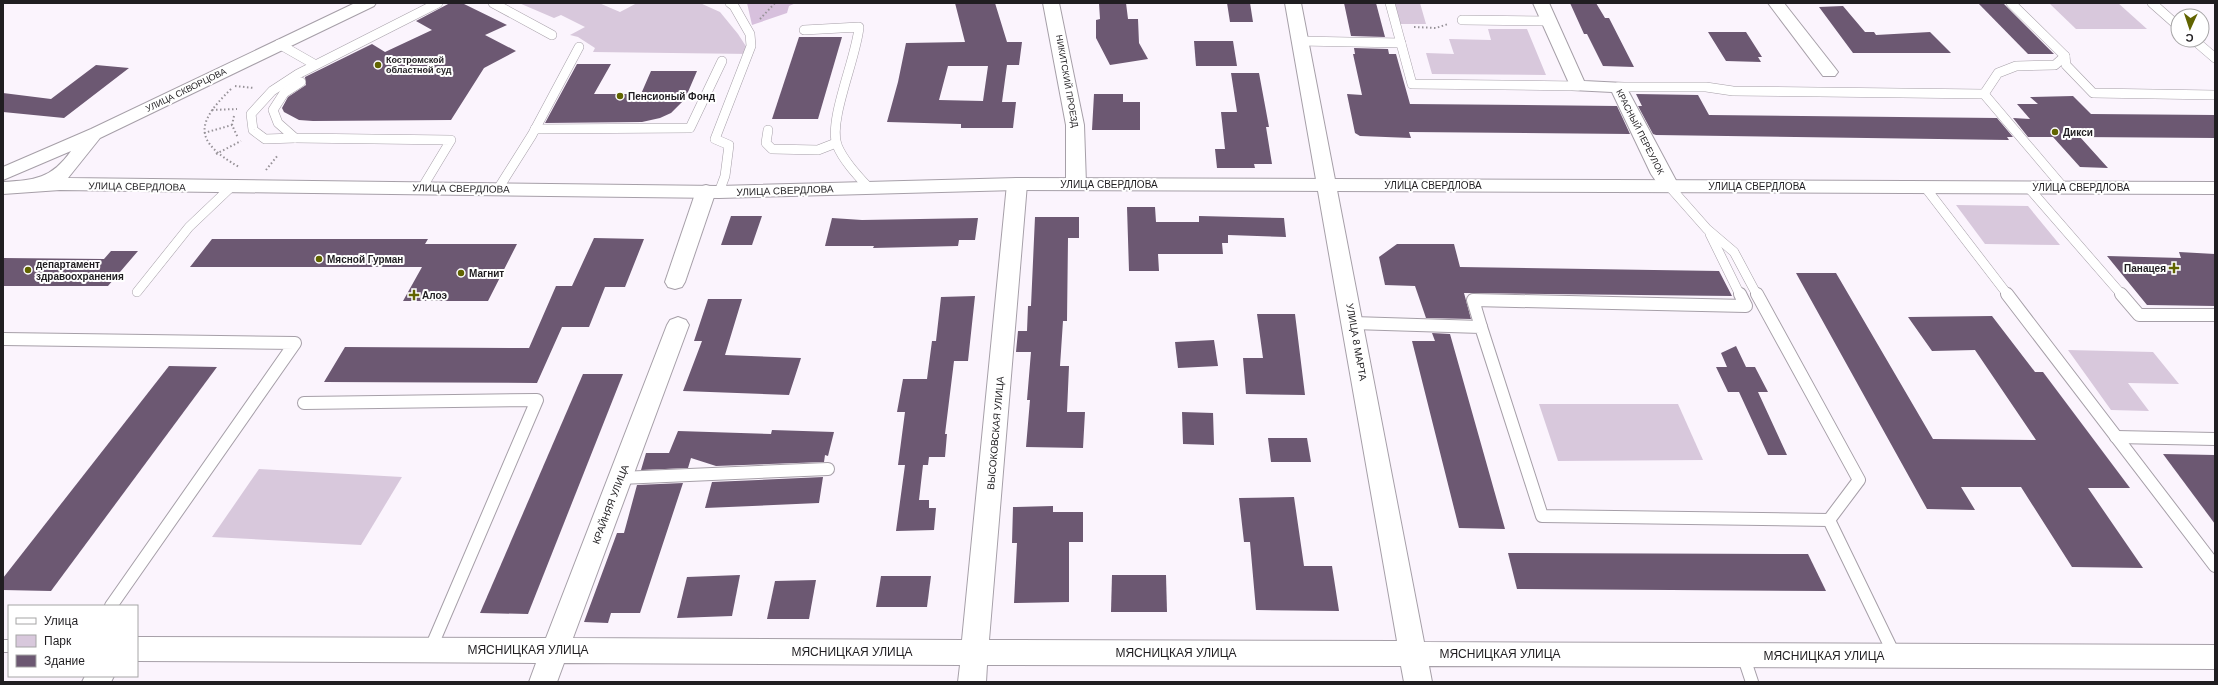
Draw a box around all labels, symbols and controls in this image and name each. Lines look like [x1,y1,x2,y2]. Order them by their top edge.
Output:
north arrow [2170,8,2210,48]
text: С [2185,32,2194,44]
street label: НИКИТСКИЙ ПРОЕЗД [1054,34,1081,128]
place label: Костромской областной суд [386,55,452,75]
marker: Костромской областной суд [373,60,383,70]
street label: УЛИЦА СКВОРЦОВА [144,66,228,114]
street label: КРАСНЫЙ ПЕРЕУЛОК [1614,87,1667,177]
marker: Пенсионый Фонд [615,91,625,101]
place label: Пенсионый Фонд [628,91,716,102]
marker: Дикси [2050,127,2060,137]
place label: Дикси [2063,127,2093,138]
street label: УЛИЦА СВЕРДЛОВА [1060,179,1158,190]
street label: УЛИЦА СВЕРДЛОВА [88,180,186,193]
street label: УЛИЦА СВЕРДЛОВА [1384,180,1482,191]
street label: УЛИЦА СВЕРДЛОВА [1708,181,1806,192]
street label: УЛИЦА СВЕРДЛОВА [412,182,510,195]
street label: УЛИЦА СВЕРДЛОВА [2032,182,2130,193]
street label: УЛИЦА СВЕРДЛОВА [736,183,834,198]
marker: Мясной Гурман [314,254,324,264]
place label: Мясной Гурман [327,254,403,265]
place label: департамент здравоохранения [36,259,124,282]
place label: Панацея [2124,263,2166,274]
marker: Панацея [2169,263,2179,273]
marker: департамент здравоохранения [23,265,33,275]
marker: Магнит [456,268,466,278]
place label: Магнит [469,268,504,279]
marker: Алоэ [409,290,419,300]
place label: Алоэ [422,290,447,301]
street label: УЛИЦА 8 МАРТА [1344,302,1369,382]
street label: ВЫСОКОВСКАЯ УЛИЦА [985,376,1006,490]
street label: КРАЙНЯЯ УЛИЦА [589,462,631,545]
legend [8,605,138,677]
text: Улица [44,614,78,628]
text: Парк [44,634,72,648]
street label: МЯСНИЦКАЯ УЛИЦА [467,643,589,657]
street label: МЯСНИЦКАЯ УЛИЦА [791,645,913,659]
street label: МЯСНИЦКАЯ УЛИЦА [1115,646,1237,660]
street label: МЯСНИЦКАЯ УЛИЦА [1439,647,1561,661]
street label: МЯСНИЦКАЯ УЛИЦА [1763,649,1885,663]
text: Здание [44,654,85,668]

